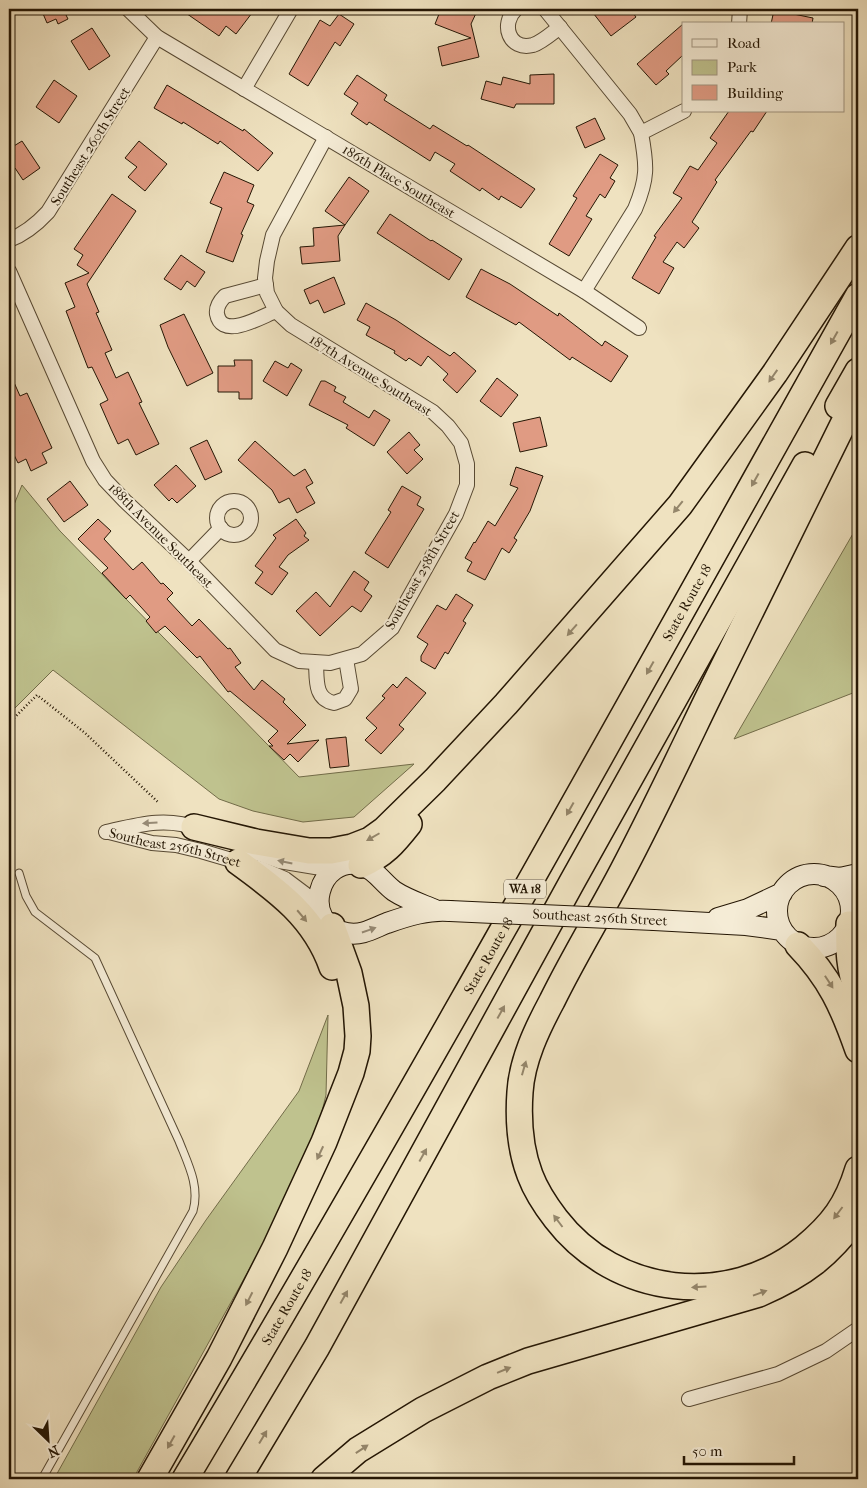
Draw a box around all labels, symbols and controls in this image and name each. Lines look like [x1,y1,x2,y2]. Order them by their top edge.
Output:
legend [682,22,844,112]
text: Road [727,34,761,52]
text: Park [727,58,757,76]
street label: Southeast 260th Street [47,84,134,209]
text: Building [727,84,784,102]
street label: 186th Place Southeast [339,141,458,222]
street label: 187th Avenue Southeast [306,331,435,420]
one-way arrow [830,332,839,345]
one-way arrow [768,369,778,383]
one-way arrow [751,473,759,487]
street label: 188th Avenue Southeast [105,479,217,591]
one-way arrow [672,500,683,513]
street label: Southeast 258th Street [381,508,463,633]
street label: State Route 18 [659,561,715,644]
one-way arrow [566,624,577,637]
one-way arrow [645,661,654,674]
one-way arrow [566,802,574,817]
one-way arrow [141,819,157,827]
street label: Southeast 256th Street [107,824,243,871]
one-way arrow [366,833,380,842]
one-way arrow [278,858,293,866]
road number: WA 18 [504,880,546,899]
street label: Southeast 256th Street [532,905,668,930]
one-way arrow [296,909,307,922]
street label: State Route 18 [460,914,517,997]
one-way arrow [362,926,377,934]
one-way arrow [824,976,833,989]
one-way arrow [497,1005,505,1019]
one-way arrow [520,1061,528,1076]
one-way arrow [315,1146,323,1160]
one-way arrow [418,1148,427,1161]
one-way arrow [833,1206,843,1220]
one-way arrow [552,1215,563,1228]
street label: State Route 18 [258,1266,316,1348]
one-way arrow [691,1283,707,1291]
one-way arrow [752,1289,767,1296]
one-way arrow [340,1290,349,1304]
one-way arrow [245,1292,253,1306]
one-way arrow [497,1366,511,1374]
north arrow [22,1416,72,1466]
one-way arrow [258,1431,267,1444]
scale bar [684,1433,794,1465]
one-way arrow [167,1435,176,1448]
text: N [45,1441,62,1461]
text: 50 m [692,1442,723,1460]
one-way arrow [355,1444,368,1454]

